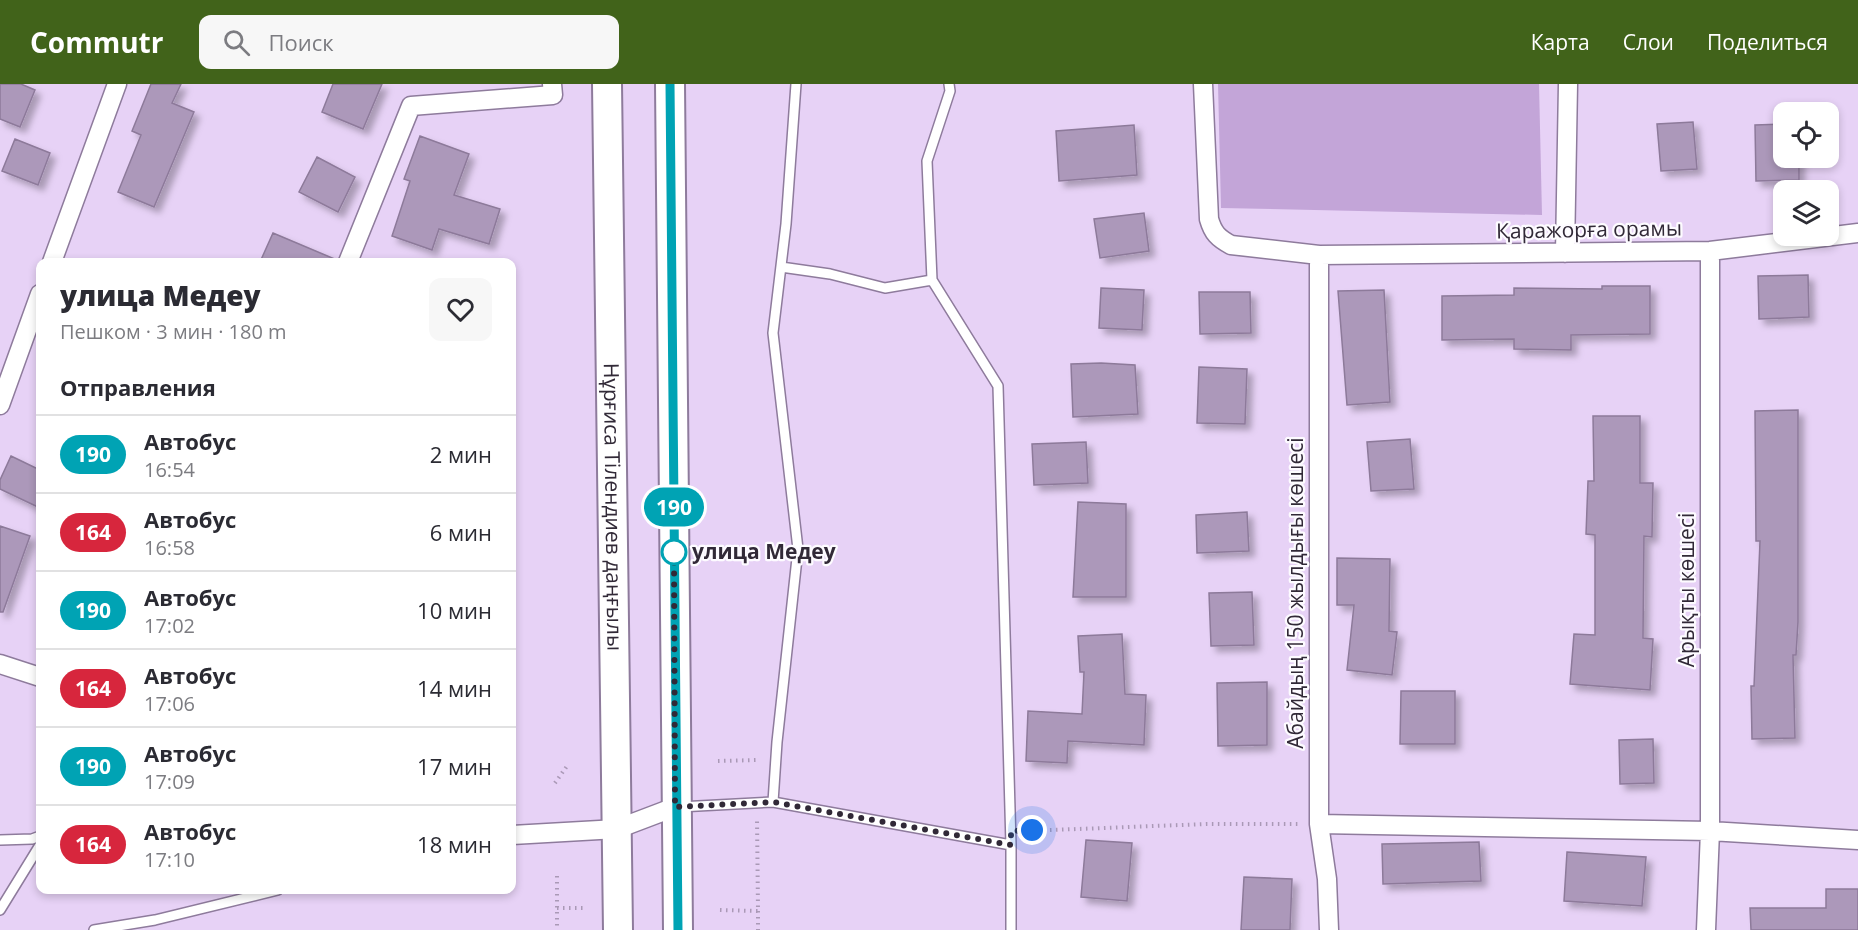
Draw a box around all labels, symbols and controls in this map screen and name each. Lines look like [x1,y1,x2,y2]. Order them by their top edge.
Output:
search box [199,15,619,69]
text: Commutr [30,23,163,61]
icon: search [220,26,253,59]
text: Поиск [268,27,334,57]
text: Карта [1531,28,1590,56]
text: Слои [1623,28,1674,56]
text: Поделиться [1707,28,1828,56]
map controls [1773,102,1839,246]
button: locate [1773,102,1839,168]
button: layers [1773,180,1839,246]
street label: Қаражорға орамы [1496,213,1682,245]
text: улица Медеу [60,276,261,314]
button: heart [429,278,492,341]
text: Пешком · 3 мин · 180 m [60,318,287,345]
street label: Нұрғиса Тілендиев даңғылы [598,363,629,651]
text: Отправления [60,372,216,402]
text: Автобус [144,426,236,456]
street label: Абайдың 150 жылдығы көшесі [1281,437,1309,749]
text: 2 мин [430,439,492,469]
text: 190 [75,440,111,468]
text: 16:54 [144,456,195,483]
line badge: 190 [640,488,708,526]
text: 190 [656,493,692,521]
text: Автобус [144,504,236,534]
street label: Арықты көшесі [1672,513,1700,667]
text: 6 мин [430,517,492,547]
text: 164 [75,518,111,546]
text: 16:58 [144,534,195,561]
place label: улица Медеу [692,537,836,565]
marker: улица Медеу [661,539,687,565]
text: Автобус [144,582,236,612]
text: 10 мин [417,595,492,625]
text: 190 [75,596,111,624]
text: 17:02 [144,612,195,639]
text: Автобус [144,660,236,690]
text: 14 мин [417,673,492,703]
text: 164 [75,674,111,702]
text: 17:06 [144,690,195,717]
text: Автобус [144,738,236,768]
text: 17 мин [417,751,492,781]
text: 190 [75,752,111,780]
text: 17:09 [144,768,195,795]
your location [1017,815,1047,845]
text: Автобус [144,816,236,846]
text: 18 мин [417,829,492,859]
text: 164 [75,830,111,858]
text: 17:10 [144,846,195,873]

